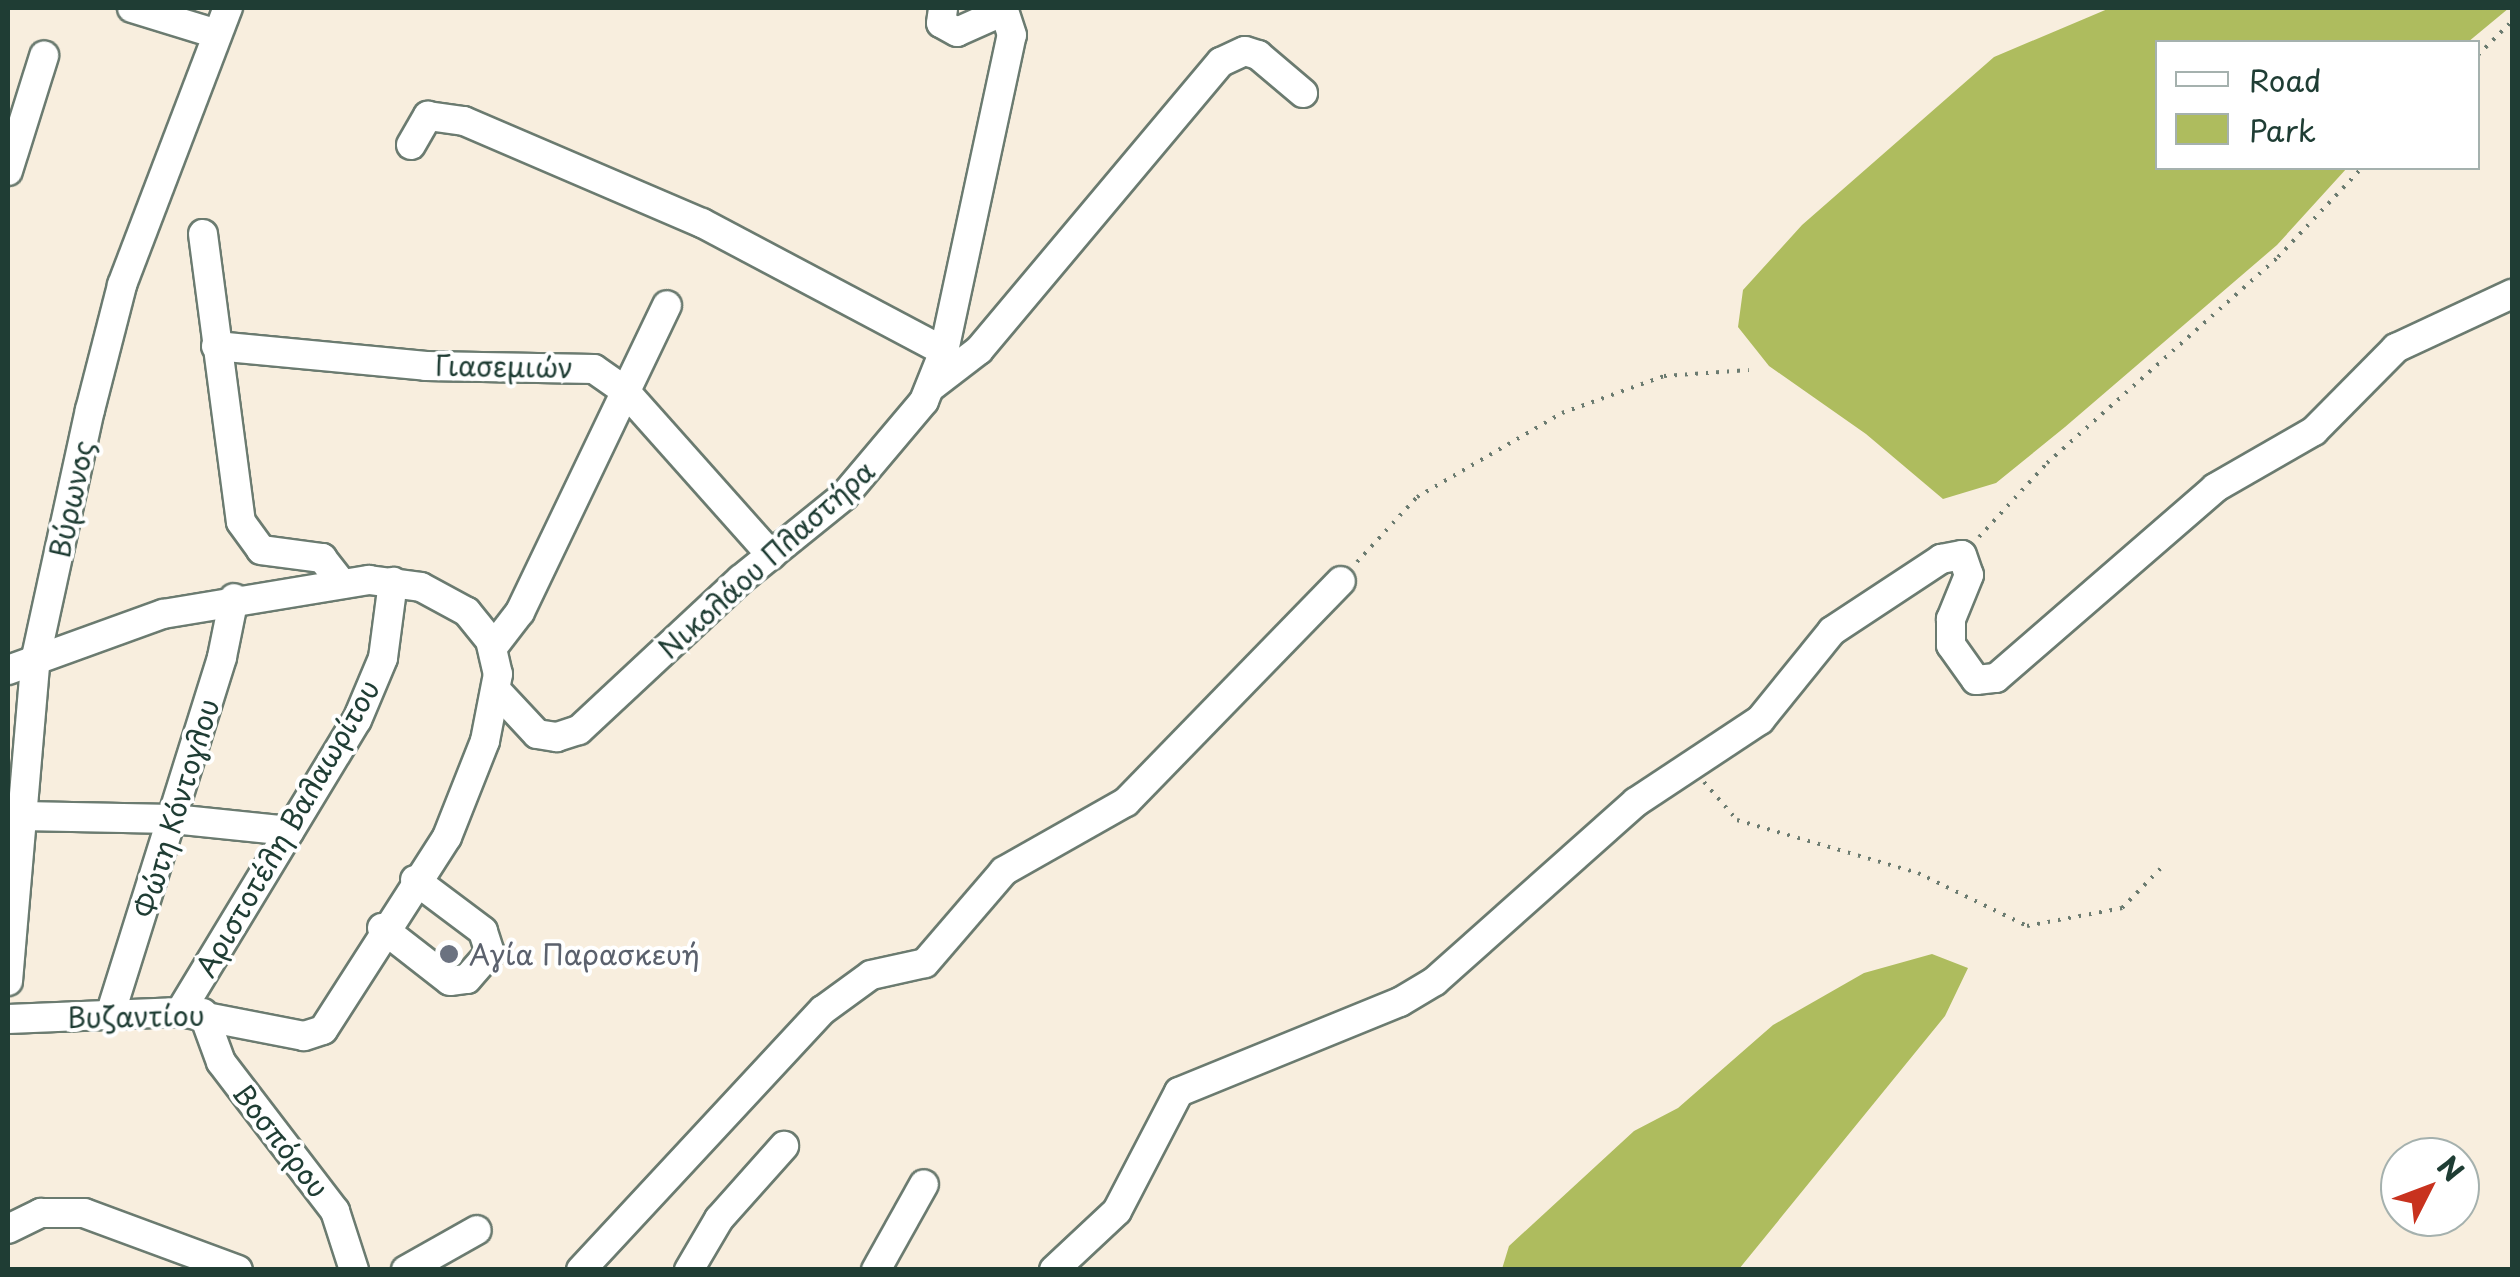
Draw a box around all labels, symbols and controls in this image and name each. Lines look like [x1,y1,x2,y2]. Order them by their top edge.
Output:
legend [2155,40,2480,170]
text: Road [2249,57,2322,102]
text: Park [2249,107,2316,152]
street label: Γιασεμιών [434,348,574,384]
street label: Βύρωνος [42,437,100,561]
street label: Νικολάου Πλαστήρα [651,453,881,665]
street label: Αριστοτέλη Βαλαωρίτου [188,673,386,983]
street label: Φώτη Κόντογλου [127,694,225,922]
place label: Αγία Παρασκευή [469,937,699,971]
marker: Αγία Παρασκευή [438,943,460,965]
street label: Βυζαντίου [67,998,205,1034]
street label: Βοσπόρου [226,1076,336,1204]
north arrow [2380,1137,2480,1237]
text: N [2428,1145,2475,1191]

